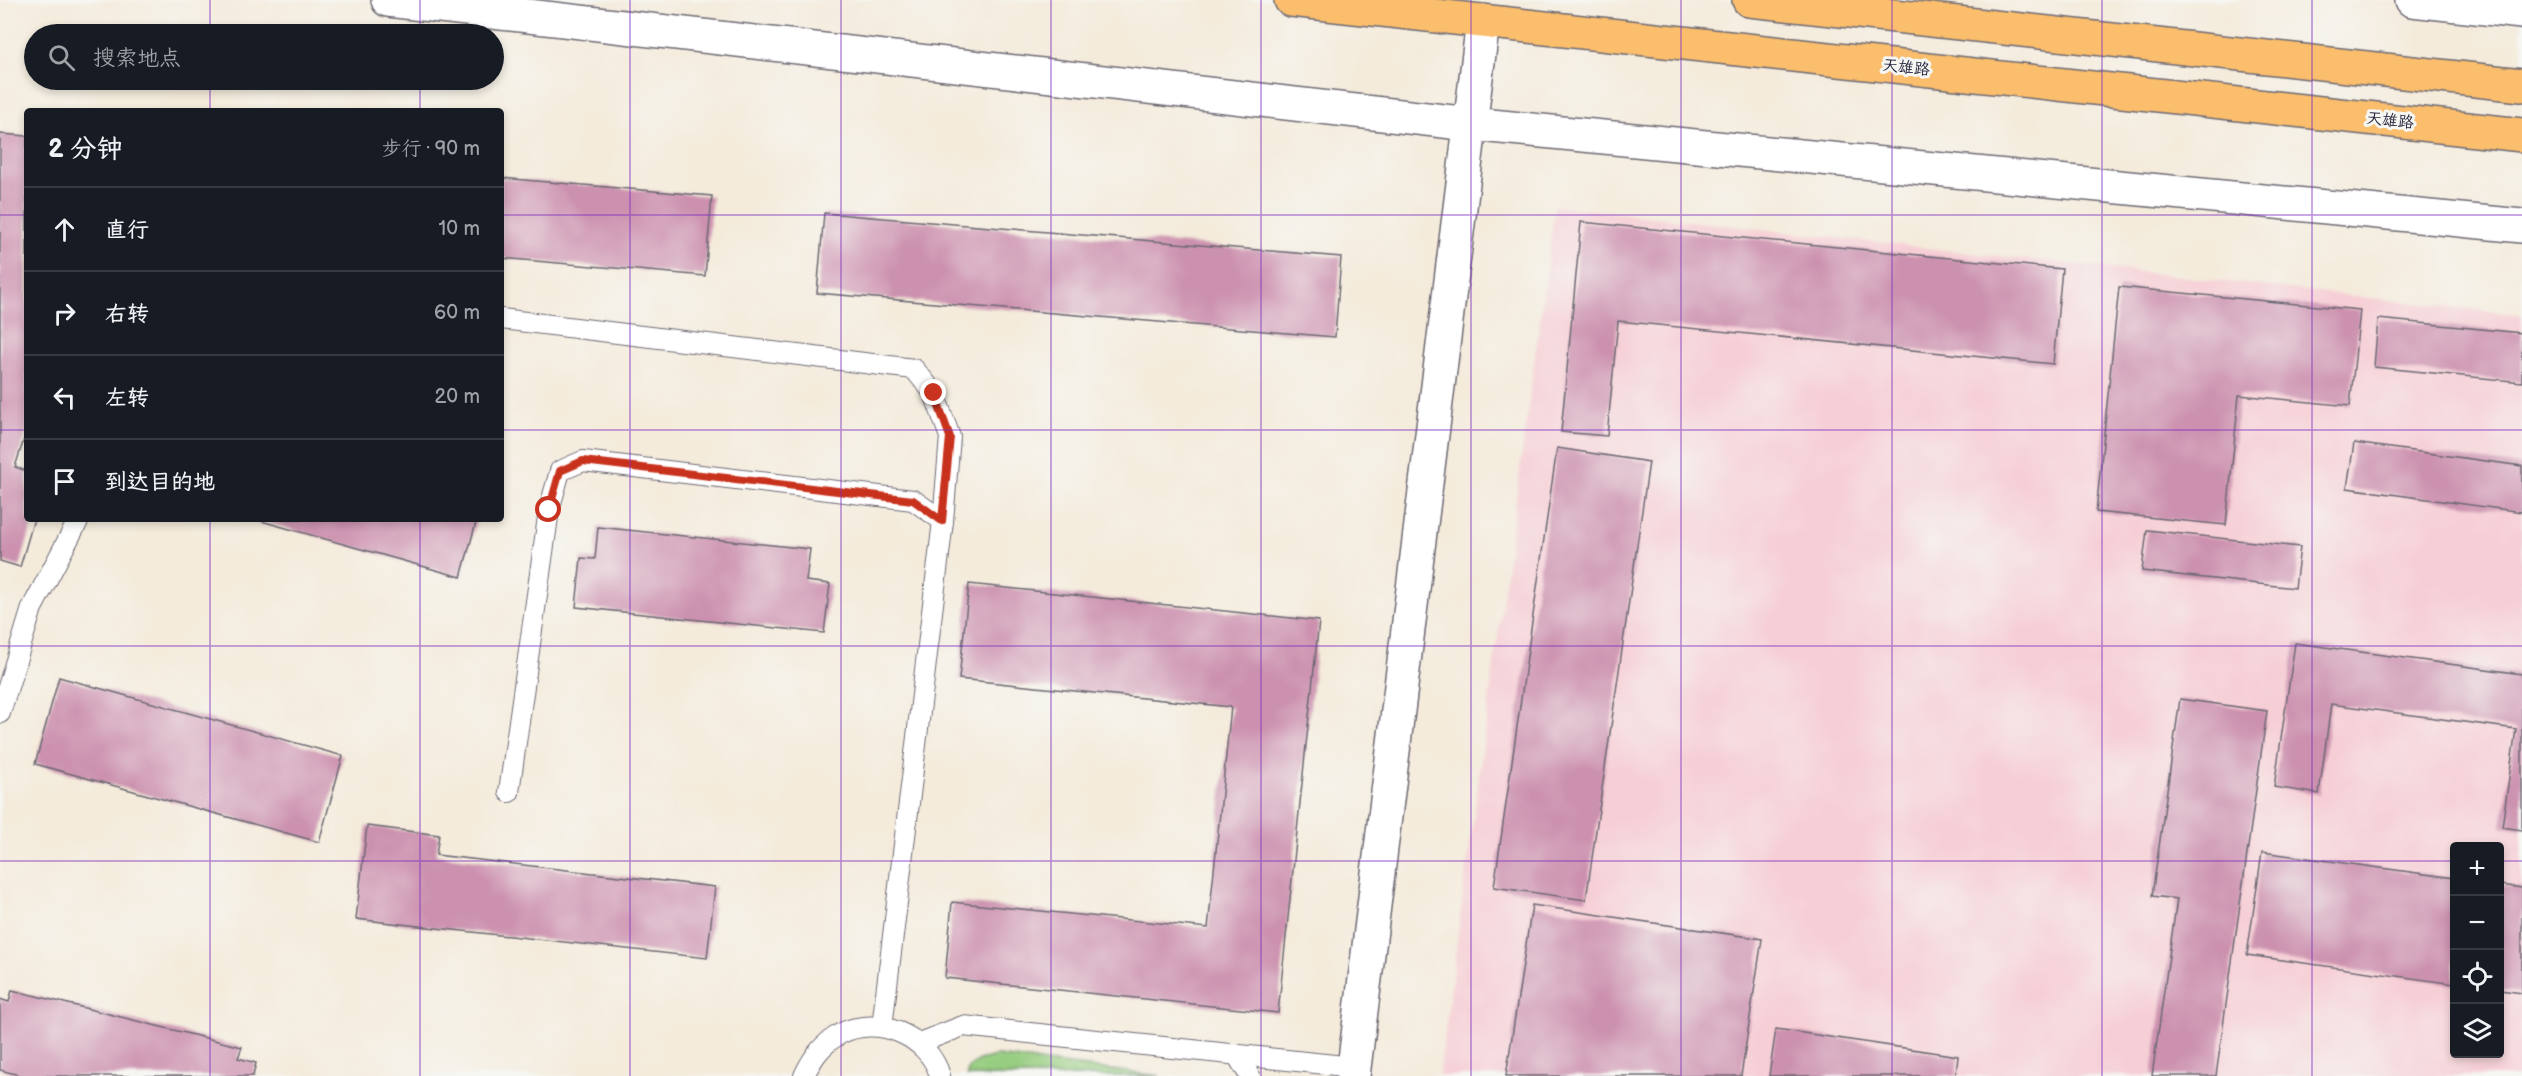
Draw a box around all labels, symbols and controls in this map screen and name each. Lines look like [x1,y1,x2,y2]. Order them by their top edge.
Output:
search box [24,24,504,90]
icon: search [45,41,78,74]
text: 搜索地点 [93,45,181,72]
street label: 天雄路 [1881,56,1931,80]
street label: 天雄路 [2365,109,2415,133]
text: 2 分钟 [48,134,123,165]
text: 步行 · 90 m [382,137,480,161]
icon: ahead [48,213,81,246]
text: 直行 [105,217,149,244]
text: 10 m [439,217,480,241]
icon: right [48,297,81,330]
text: 右转 [105,301,149,328]
text: 60 m [434,301,480,325]
route end [920,379,946,405]
icon: left [48,381,81,414]
text: 左转 [105,385,149,412]
text: 20 m [435,385,480,409]
icon: arrive [48,465,81,498]
text: 到达目的地 [105,469,215,496]
route start [535,496,561,522]
map controls [2450,842,2504,1058]
button: + [2450,842,2504,896]
button: − [2450,896,2504,950]
button: locate [2450,950,2504,1004]
button: layers [2450,1004,2504,1058]

